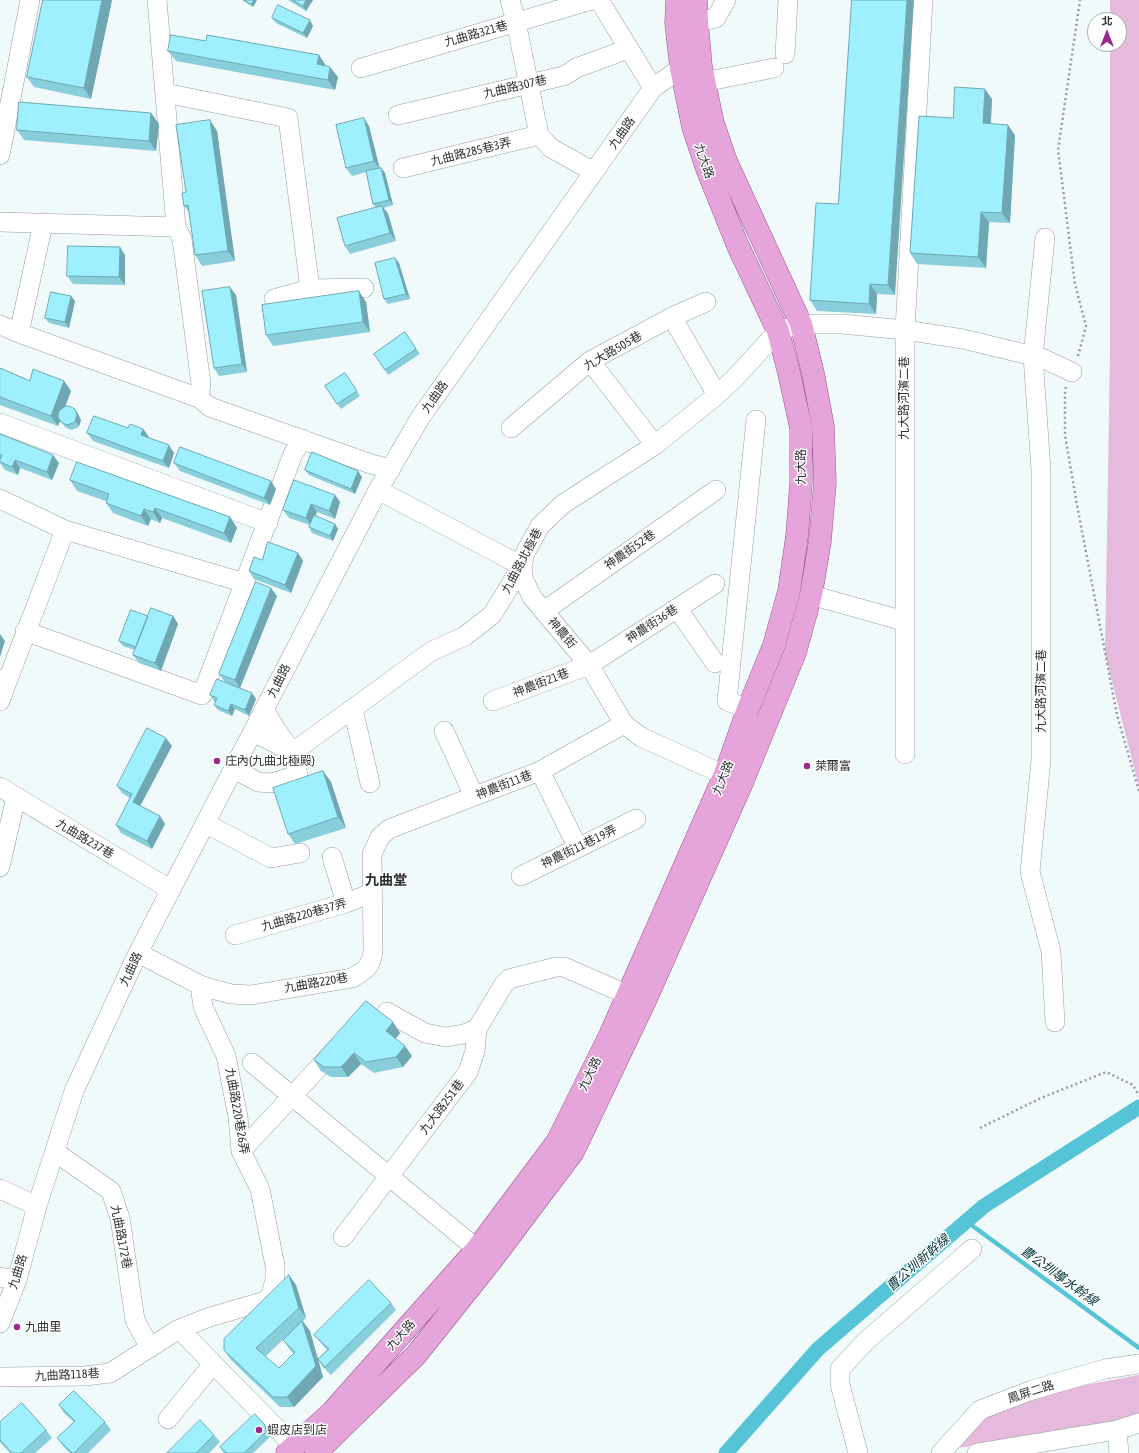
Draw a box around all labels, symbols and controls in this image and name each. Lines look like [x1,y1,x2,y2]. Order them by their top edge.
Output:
north arrow [1087,12,1127,52]
text: 北 [1102,15,1113,27]
street label: 九曲路321巷 [443,18,509,50]
street label: 九曲路307巷 [482,73,548,101]
street label: 九曲路 [606,114,638,152]
street label: 九曲路285巷3弄 [429,135,513,169]
street label: 九大路 [691,142,717,180]
street label: 九大路505巷 [581,329,645,373]
street label: 九大路河濱二巷 [897,356,911,440]
street label: 九曲路 [419,378,451,416]
street label: 九大路 [794,449,808,485]
street label: 九曲路北極巷 [499,526,545,596]
street label: 神農街52巷 [602,527,658,573]
street label: 神農街36巷 [623,602,681,646]
street label: 神農街 [545,615,579,651]
street label: 九大路河濱二巷 [1034,649,1048,733]
street label: 九曲路 [264,662,294,700]
street label: 神農街21巷 [511,666,571,700]
place label: 庄內(九曲北極殿) [225,754,315,768]
marker: 庄內(九曲北極殿) [212,756,222,766]
street label: 九大路 [710,759,736,797]
place label: 萊爾富 [815,759,851,773]
marker: 萊爾富 [802,761,812,771]
street label: 神農街11巷 [474,768,534,802]
street label: 九曲路237巷 [53,816,117,862]
street label: 神農街11巷19弄 [539,822,619,872]
district label: 九曲堂 [365,873,407,889]
street label: 九曲路220巷37弄 [260,896,348,934]
street label: 九曲路 [117,950,145,988]
street label: 九曲路220巷 [283,970,349,996]
street label: 九大路 [576,1055,604,1093]
street label: 九曲路220巷26弄 [222,1066,252,1156]
street label: 九大路251巷 [417,1077,467,1137]
street label: 九曲路172巷 [108,1204,134,1270]
water label: 曹公圳新幹線 [883,1232,953,1294]
water label: 曹公圳導水幹線 [1018,1243,1100,1309]
street label: 九曲路 [6,1253,30,1291]
street label: 九大路 [384,1317,418,1353]
place label: 九曲里 [25,1320,61,1334]
marker: 九曲里 [12,1322,22,1332]
street label: 九曲路118巷 [34,1366,100,1384]
street label: 鳳屏二路 [1006,1378,1056,1406]
place label: 蝦皮店到店 [267,1423,327,1437]
marker: 蝦皮店到店 [254,1425,264,1435]

